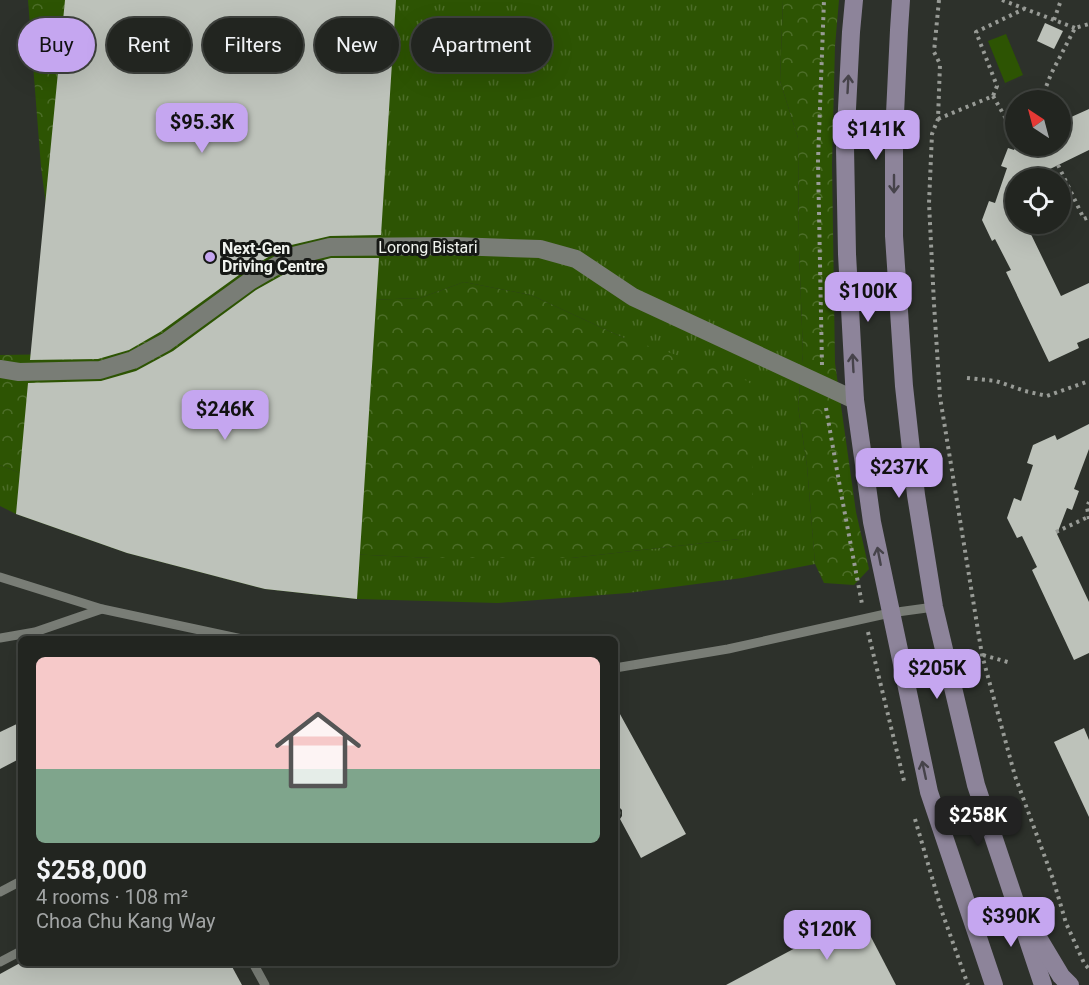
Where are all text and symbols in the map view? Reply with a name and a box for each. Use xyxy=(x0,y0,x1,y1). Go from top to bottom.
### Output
chip: Buy xyxy=(18,18,95,72)
chip: Rent xyxy=(107,18,191,72)
chip: Filters xyxy=(203,18,303,72)
chip: New xyxy=(315,18,399,72)
chip: Apartment xyxy=(411,18,552,72)
one-way arrow xyxy=(843,75,854,94)
north arrow xyxy=(1005,90,1071,156)
map controls xyxy=(1005,90,1071,234)
pin: $95.3K xyxy=(153,103,251,154)
text: $95.3K xyxy=(170,110,234,134)
pin: $141K xyxy=(834,110,918,161)
text: $141K xyxy=(847,117,905,141)
button: locate xyxy=(1005,168,1071,234)
one-way arrow xyxy=(888,174,900,194)
street label: Lorong Bistari xyxy=(378,238,478,257)
place label: Next-Gen Driving Centre xyxy=(222,239,325,276)
marker: Next-Gen Driving Centre xyxy=(203,250,217,264)
pin: $100K xyxy=(826,272,910,323)
text: $100K xyxy=(839,279,897,303)
one-way arrow xyxy=(847,353,858,373)
pin: $246K xyxy=(183,390,267,441)
text: $246K xyxy=(196,397,254,421)
pin: $237K xyxy=(857,448,941,499)
text: $237K xyxy=(870,455,928,479)
one-way arrow xyxy=(873,546,884,566)
pin: $205K xyxy=(895,649,979,700)
text: $205K xyxy=(908,656,966,680)
icon: home xyxy=(264,696,372,804)
one-way arrow xyxy=(918,760,929,780)
pin: $258K xyxy=(936,796,1020,847)
text: $258K xyxy=(949,803,1007,827)
text: $258,000 xyxy=(36,855,147,885)
text: 4 rooms · 108 m² xyxy=(36,885,188,909)
pin: $390K xyxy=(969,897,1053,948)
text: $390K xyxy=(982,904,1040,928)
text: Choa Chu Kang Way xyxy=(36,909,216,933)
pin: $120K xyxy=(785,910,869,961)
text: $120K xyxy=(798,917,856,941)

